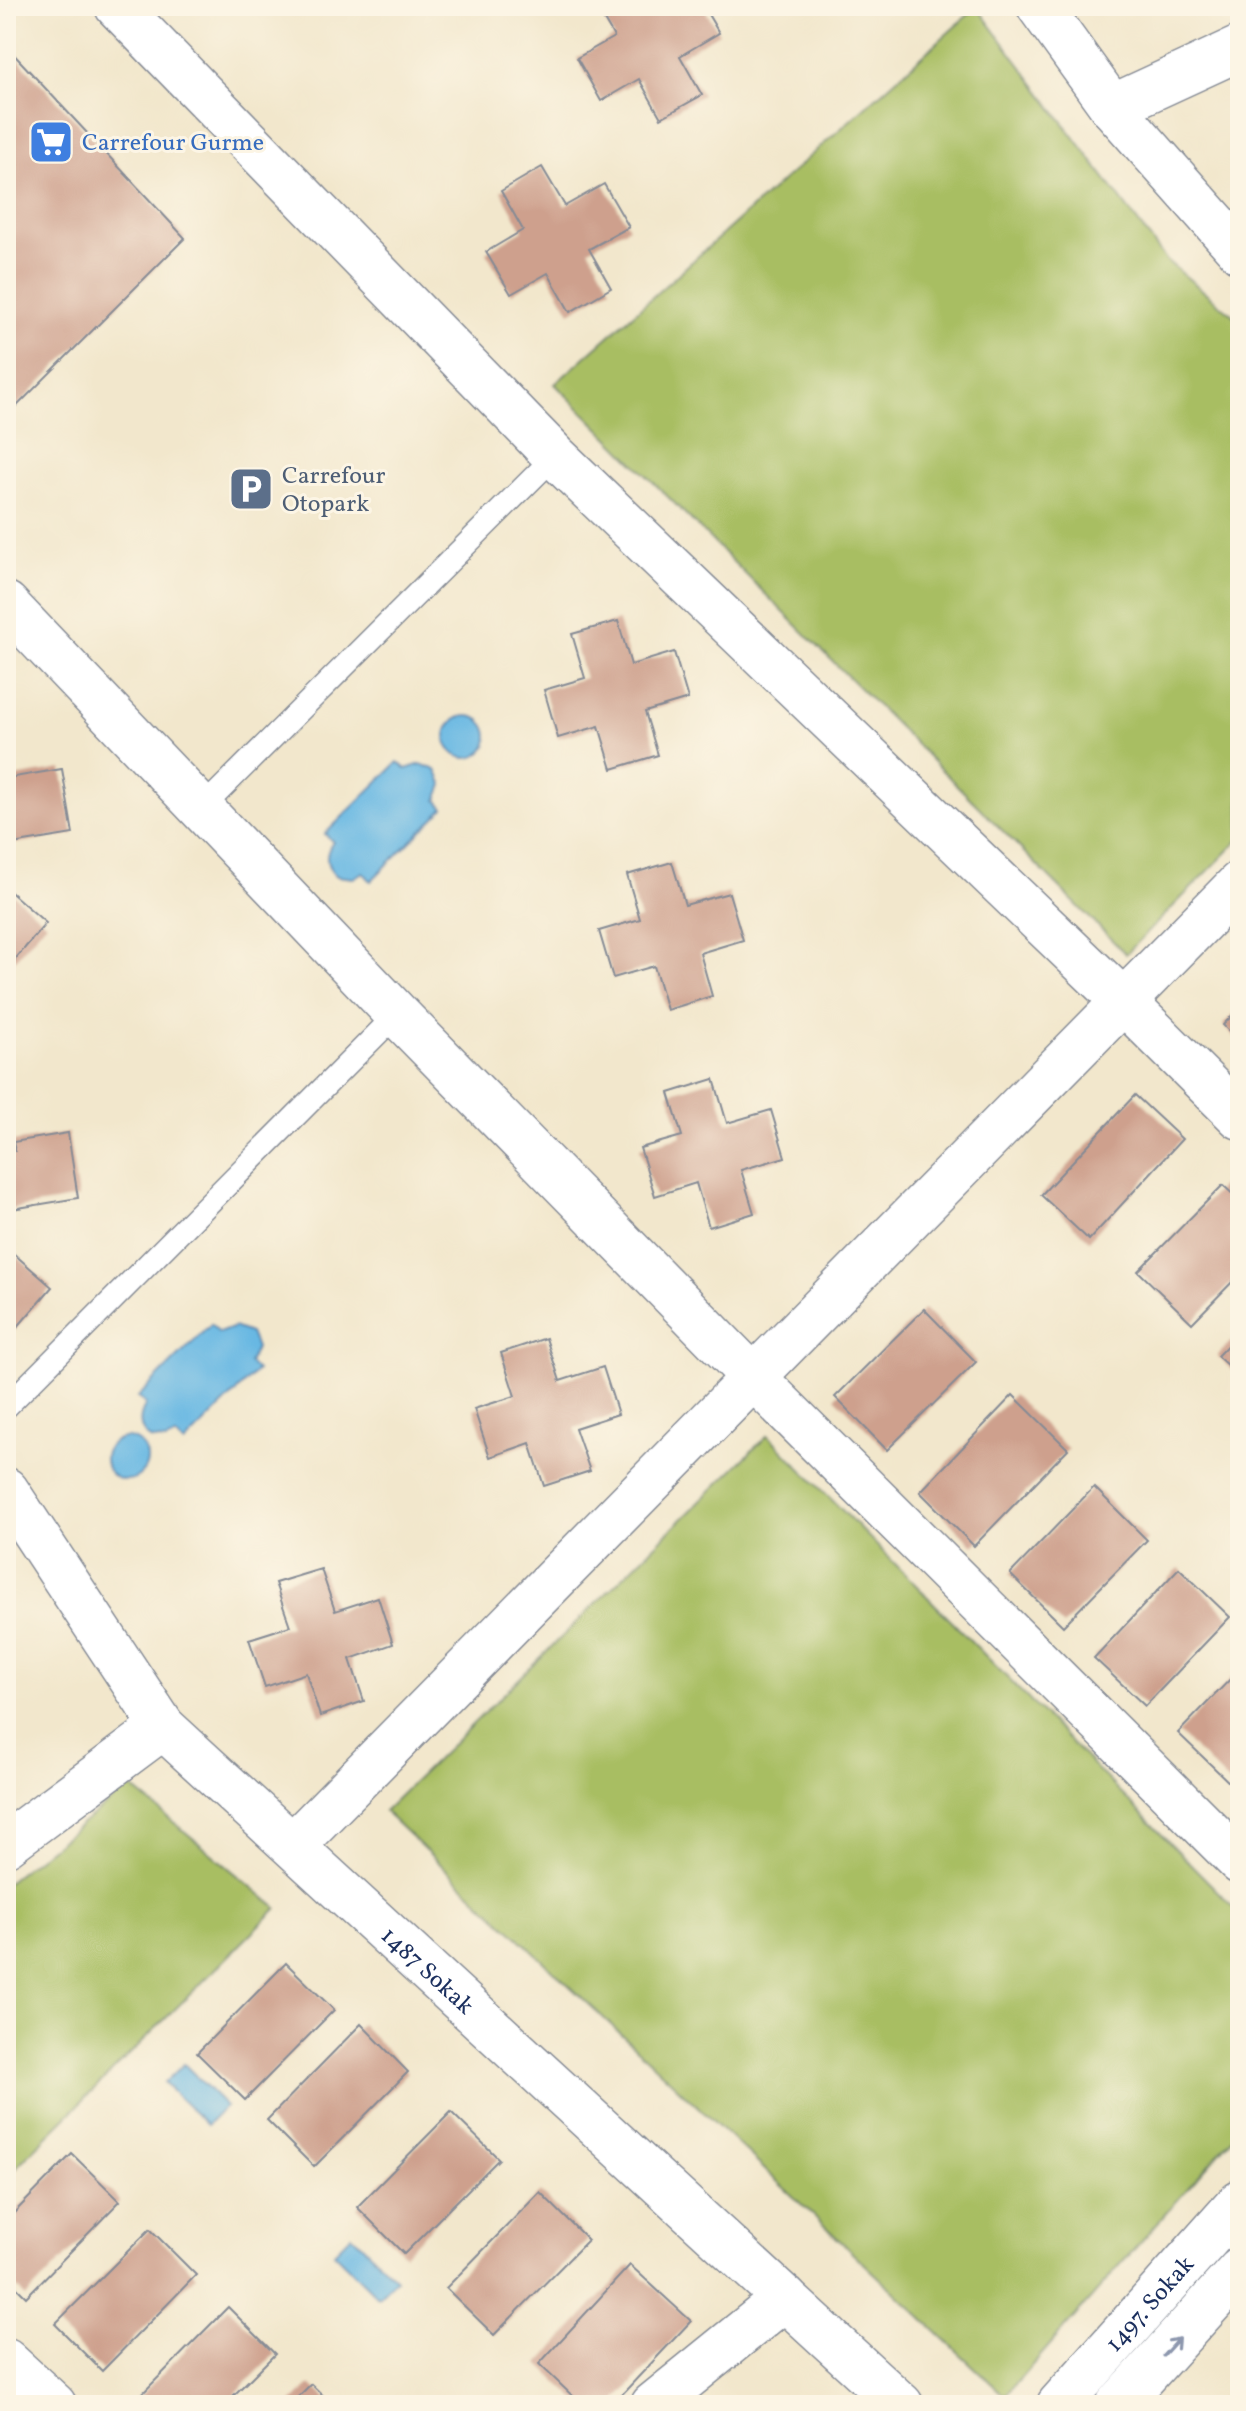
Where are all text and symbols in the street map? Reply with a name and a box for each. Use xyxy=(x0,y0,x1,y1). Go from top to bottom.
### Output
supermarket icon: Carrefour Gurme xyxy=(27,118,75,166)
place label: Carrefour Gurme xyxy=(82,127,264,161)
place label: Carrefour Otopark xyxy=(282,460,386,522)
parking icon: Carrefour Otopark xyxy=(227,465,275,513)
street label: 1487 Sokak xyxy=(372,1920,481,2024)
street label: 1497. Sokak xyxy=(1099,2249,1203,2361)
one-way arrow xyxy=(1161,2337,1180,2357)

